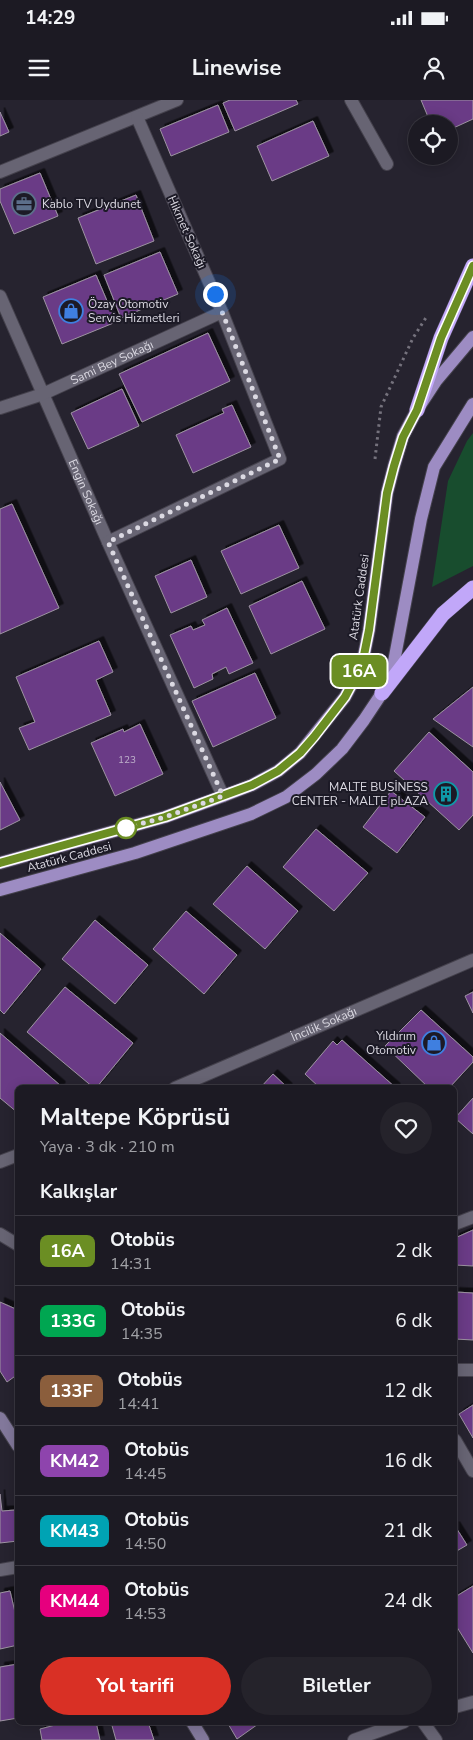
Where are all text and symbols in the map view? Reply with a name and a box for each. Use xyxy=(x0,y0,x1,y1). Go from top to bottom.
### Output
text: 14:29 xyxy=(25,5,75,31)
text: Linewise xyxy=(192,53,281,83)
icon: menu xyxy=(25,54,53,82)
icon: person xyxy=(420,54,448,82)
map controls xyxy=(408,115,458,165)
button: locate xyxy=(408,115,458,165)
office icon: Kablo TV Uydunet xyxy=(11,191,37,217)
street label: Hikmet Sokağı xyxy=(164,193,210,271)
place label: Kablo TV Uydunet xyxy=(42,196,142,212)
your location xyxy=(203,282,228,307)
place label: Özay Otomotiv Servis Hizmetleri xyxy=(88,296,180,326)
shop icon: Özay Otomotiv Servis Hizmetleri xyxy=(58,298,84,324)
street label: Sami Bey Sokağı xyxy=(68,336,156,388)
street label: Engin Sokağı xyxy=(65,457,107,527)
street label: Atatürk Caddesi xyxy=(345,553,373,641)
line badge: 16A xyxy=(330,655,388,687)
text: 16A xyxy=(342,659,377,683)
house number: 123 xyxy=(118,753,136,767)
place label: MALTE BUSİNESS CENTER - MALTE pLAZA xyxy=(292,779,428,809)
building icon: MALTE BUSİNESS CENTER - MALTE pLAZA xyxy=(433,781,459,807)
unlabelled marker xyxy=(115,817,137,839)
street label: Atatürk Caddesi xyxy=(25,838,113,876)
street label: İncilik Sokağı xyxy=(289,1003,359,1045)
place label: Yıldırım Otomotiv xyxy=(366,1028,417,1058)
shop icon: Yıldırım Otomotiv xyxy=(421,1030,447,1056)
text: Maltepe Köprüsü xyxy=(40,1101,230,1133)
button: heart xyxy=(380,1102,432,1154)
text: Yaya · 3 dk · 210 m xyxy=(40,1136,175,1158)
text: Kalkışlar xyxy=(40,1179,117,1205)
text: Otobüs xyxy=(110,1227,175,1253)
text: 2 dk xyxy=(395,1238,432,1264)
text: 16A xyxy=(50,1239,85,1263)
text: 14:31 xyxy=(110,1253,152,1275)
text: Otobüs xyxy=(121,1297,185,1323)
text: 6 dk xyxy=(395,1308,432,1334)
text: 133G xyxy=(50,1309,96,1333)
text: 14:35 xyxy=(121,1323,163,1345)
text: Otobüs xyxy=(118,1367,182,1393)
text: 12 dk xyxy=(384,1378,432,1404)
text: 133F xyxy=(50,1379,93,1403)
text: 14:41 xyxy=(118,1393,160,1415)
text: Otobüs xyxy=(124,1437,189,1463)
text: 16 dk xyxy=(384,1448,432,1474)
text: KM42 xyxy=(50,1449,99,1473)
text: 14:45 xyxy=(124,1463,166,1485)
text: Otobüs xyxy=(124,1507,189,1533)
text: 21 dk xyxy=(384,1518,432,1544)
text: KM43 xyxy=(50,1519,99,1543)
text: 14:50 xyxy=(124,1533,166,1555)
text: Otobüs xyxy=(124,1577,189,1603)
text: 24 dk xyxy=(384,1588,432,1614)
text: KM44 xyxy=(50,1589,99,1613)
text: 14:53 xyxy=(124,1603,166,1625)
button: Yol tarifi xyxy=(40,1657,231,1715)
button: Biletler xyxy=(241,1657,432,1715)

